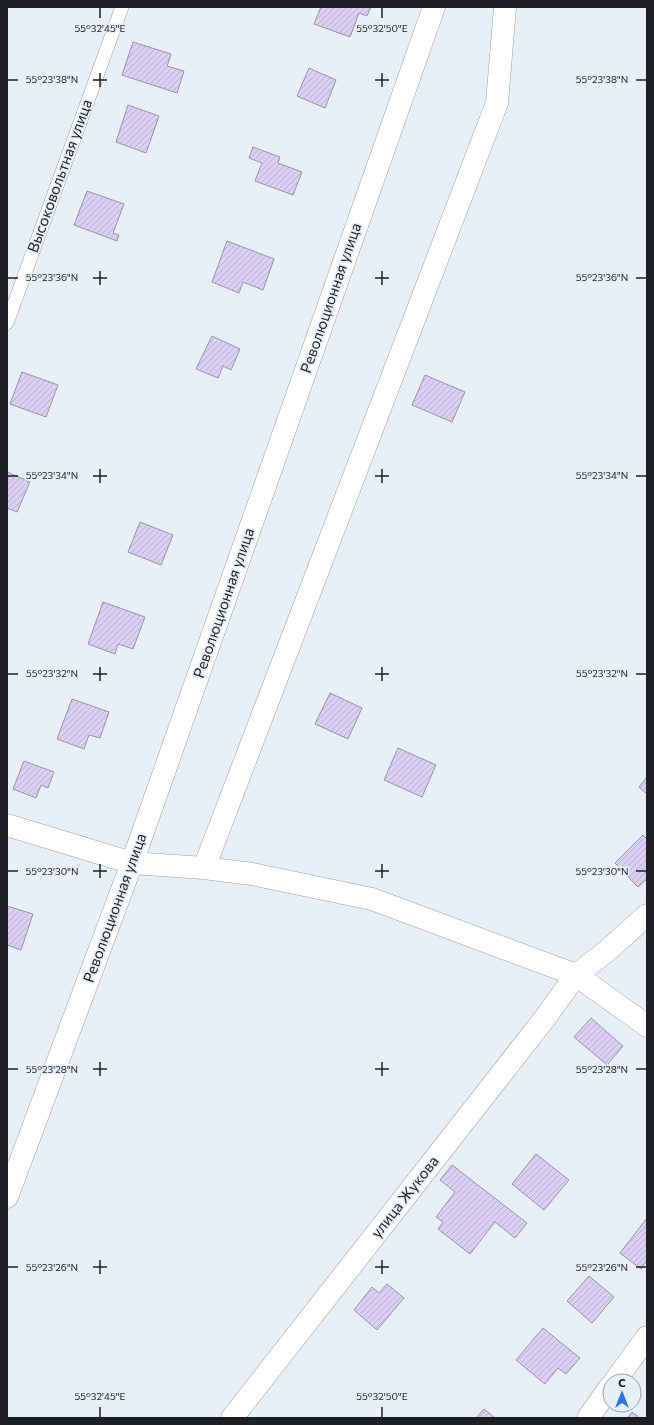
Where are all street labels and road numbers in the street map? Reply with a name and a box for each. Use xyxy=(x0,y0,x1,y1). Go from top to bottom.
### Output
street label: Высоковольтная улица xyxy=(23,97,95,255)
street label: Революционная улица xyxy=(296,220,364,375)
street label: Революционная улица xyxy=(189,525,257,680)
street label: Революционная улица xyxy=(79,830,149,985)
street label: улица Жукова xyxy=(367,1152,442,1241)

